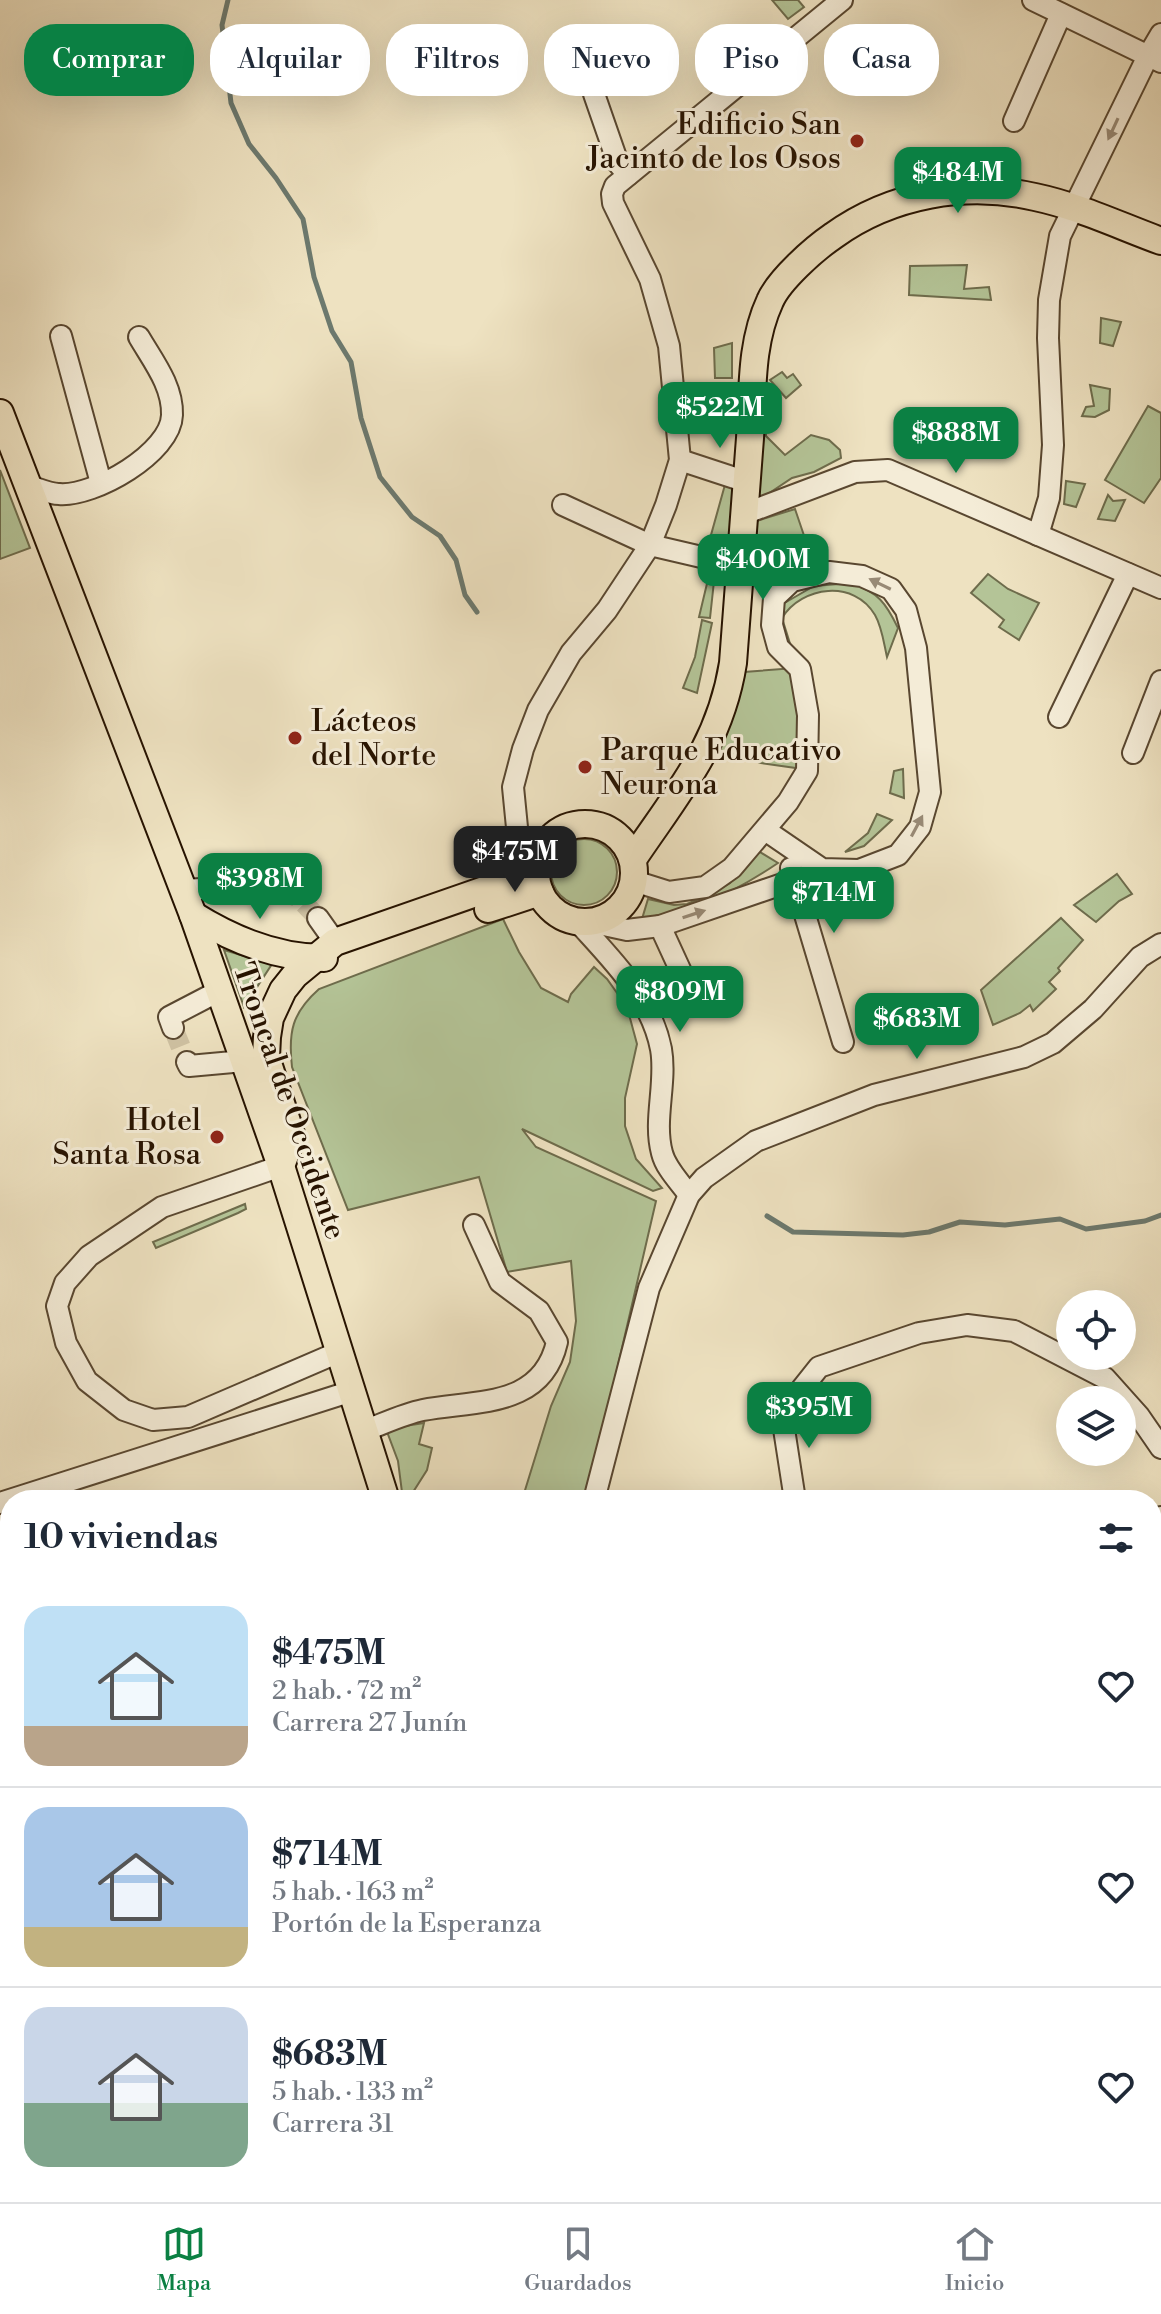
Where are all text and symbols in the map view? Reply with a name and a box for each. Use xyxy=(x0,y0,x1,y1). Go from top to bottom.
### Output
chip: Comprar xyxy=(24,24,194,96)
chip: Alquilar xyxy=(210,24,370,96)
chip: Filtros xyxy=(386,24,528,96)
chip: Nuevo xyxy=(544,24,679,96)
chip: Piso xyxy=(695,24,808,96)
chip: Casa xyxy=(824,24,939,96)
place label: Edificio San Jacinto de los Osos xyxy=(586,106,841,178)
one-way arrow xyxy=(1106,117,1120,140)
marker: Edificio San Jacinto de los Osos xyxy=(848,132,866,150)
pin: $484M xyxy=(902,147,1014,215)
text: $484M xyxy=(912,157,1004,189)
pin: $522M xyxy=(664,382,776,450)
text: $522M xyxy=(676,392,764,424)
pin: $888M xyxy=(900,407,1012,475)
text: $888M xyxy=(911,417,1001,449)
pin: $400M xyxy=(707,534,819,602)
text: $400M xyxy=(716,544,810,576)
one-way arrow xyxy=(868,577,891,591)
place label: Lácteos del Norte xyxy=(311,703,436,775)
marker: Lácteos del Norte xyxy=(286,729,304,747)
place label: Parque Educativo Neurona xyxy=(601,732,842,804)
marker: Parque Educativo Neurona xyxy=(576,758,594,776)
one-way arrow xyxy=(910,815,924,837)
pin: $475M xyxy=(459,826,571,894)
text: $475M xyxy=(472,836,558,868)
pin: $398M xyxy=(204,853,316,921)
text: $398M xyxy=(216,863,304,895)
pin: $714M xyxy=(778,867,890,935)
text: $714M xyxy=(792,877,876,909)
one-way arrow xyxy=(682,908,706,920)
street label: Troncal de Occidente xyxy=(224,958,354,1245)
pin: $809M xyxy=(624,966,736,1034)
text: $809M xyxy=(634,976,726,1008)
pin: $683M xyxy=(861,993,973,1061)
text: $683M xyxy=(873,1003,961,1035)
place label: Hotel Santa Rosa xyxy=(53,1102,202,1174)
marker: Hotel Santa Rosa xyxy=(208,1128,226,1146)
map controls xyxy=(1056,1290,1136,1466)
button: locate xyxy=(1056,1290,1136,1370)
pin: $395M xyxy=(753,1382,865,1450)
button: layers xyxy=(1056,1386,1136,1466)
text: $395M xyxy=(765,1392,853,1424)
icon: filters xyxy=(1094,1516,1138,1560)
text: 10 viviendas xyxy=(24,1517,218,1559)
text: $475M xyxy=(272,1633,385,1675)
icon: home xyxy=(88,1638,184,1734)
icon: heart xyxy=(1094,1664,1138,1708)
text: 2 hab. · 72 m² xyxy=(272,1675,421,1707)
text: Carrera 27 Junín xyxy=(272,1707,467,1739)
text: $714M xyxy=(272,1834,382,1876)
icon: home xyxy=(88,1839,184,1935)
icon: heart xyxy=(1094,1865,1138,1909)
text: 5 hab. · 163 m² xyxy=(272,1876,434,1908)
text: Portón de la Esperanza xyxy=(272,1908,541,1940)
text: $683M xyxy=(272,2034,387,2076)
icon: home xyxy=(88,2039,184,2135)
icon: heart xyxy=(1094,2065,1138,2109)
text: 5 hab. · 133 m² xyxy=(272,2076,433,2108)
text: Carrera 31 xyxy=(272,2108,394,2140)
tab: Mapa xyxy=(157,2222,211,2297)
tab: Guardados xyxy=(524,2222,632,2297)
tab: Inicio xyxy=(945,2222,1004,2297)

